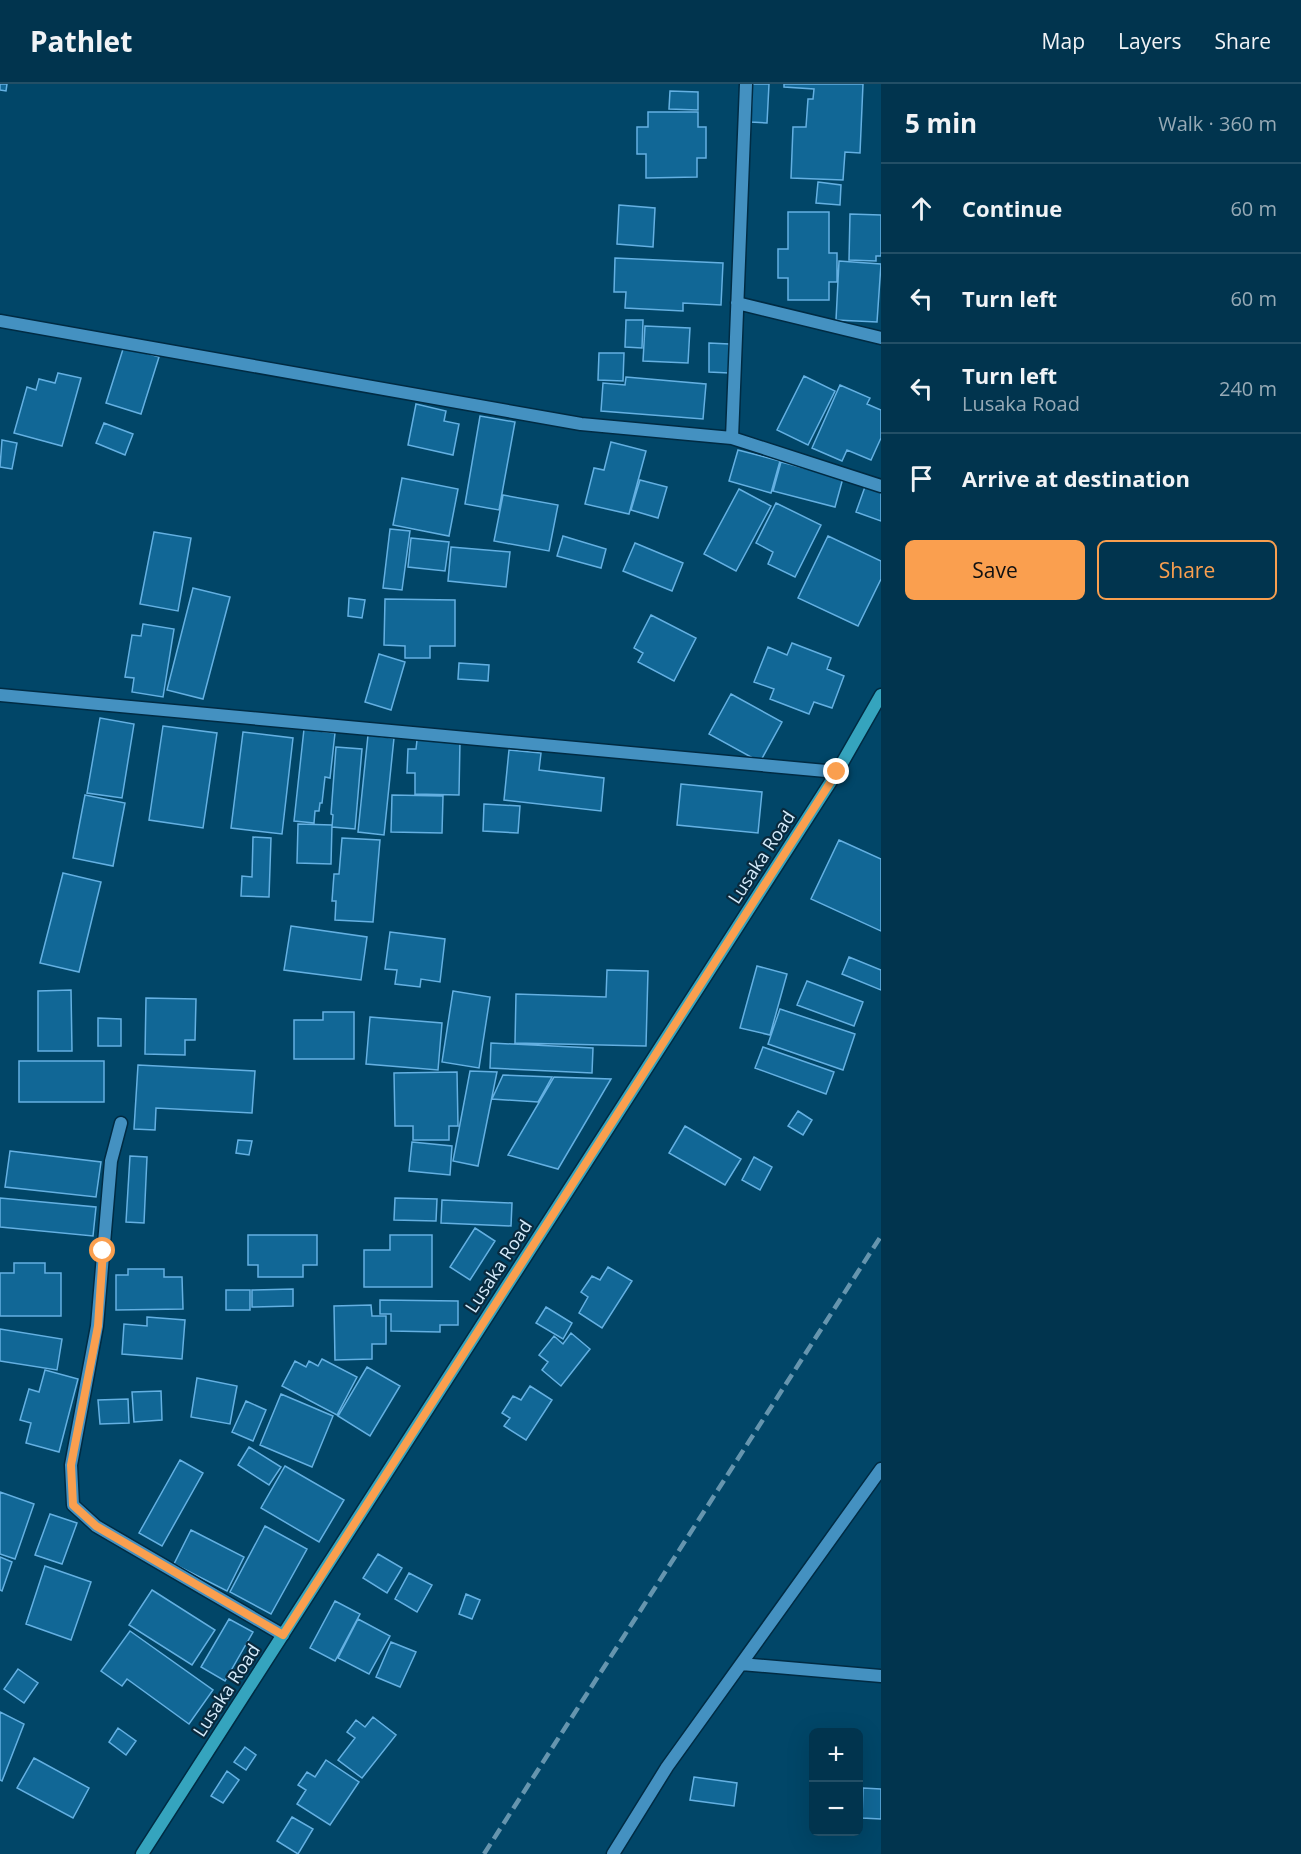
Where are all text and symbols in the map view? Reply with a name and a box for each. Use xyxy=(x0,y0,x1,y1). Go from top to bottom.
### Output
text: Pathlet xyxy=(30,22,132,60)
text: Map xyxy=(1042,27,1085,55)
text: Layers xyxy=(1118,27,1182,55)
text: Share xyxy=(1215,27,1271,55)
text: 5 min xyxy=(905,105,977,141)
text: Walk · 360 m xyxy=(1158,110,1277,137)
icon: ahead xyxy=(905,192,938,225)
text: Continue xyxy=(962,193,1062,223)
text: 60 m xyxy=(1230,195,1277,222)
icon: left xyxy=(905,282,938,315)
text: Turn left xyxy=(962,283,1057,313)
text: 60 m xyxy=(1230,285,1277,312)
text: Turn left xyxy=(962,360,1057,390)
icon: left xyxy=(905,372,938,405)
text: 240 m xyxy=(1219,375,1277,402)
text: Lusaka Road xyxy=(962,390,1080,417)
icon: arrive xyxy=(905,462,938,495)
text: Arrive at destination xyxy=(962,463,1190,493)
button: Save xyxy=(905,540,1085,600)
button: Share xyxy=(1097,540,1277,600)
route end xyxy=(823,758,849,784)
street label: Lusaka Road xyxy=(722,806,800,908)
street label: Lusaka Road xyxy=(459,1215,537,1317)
route start xyxy=(89,1237,115,1263)
street label: Lusaka Road xyxy=(187,1639,265,1741)
map controls xyxy=(809,1728,863,1836)
button: + xyxy=(809,1728,863,1782)
button: − xyxy=(809,1782,863,1836)

